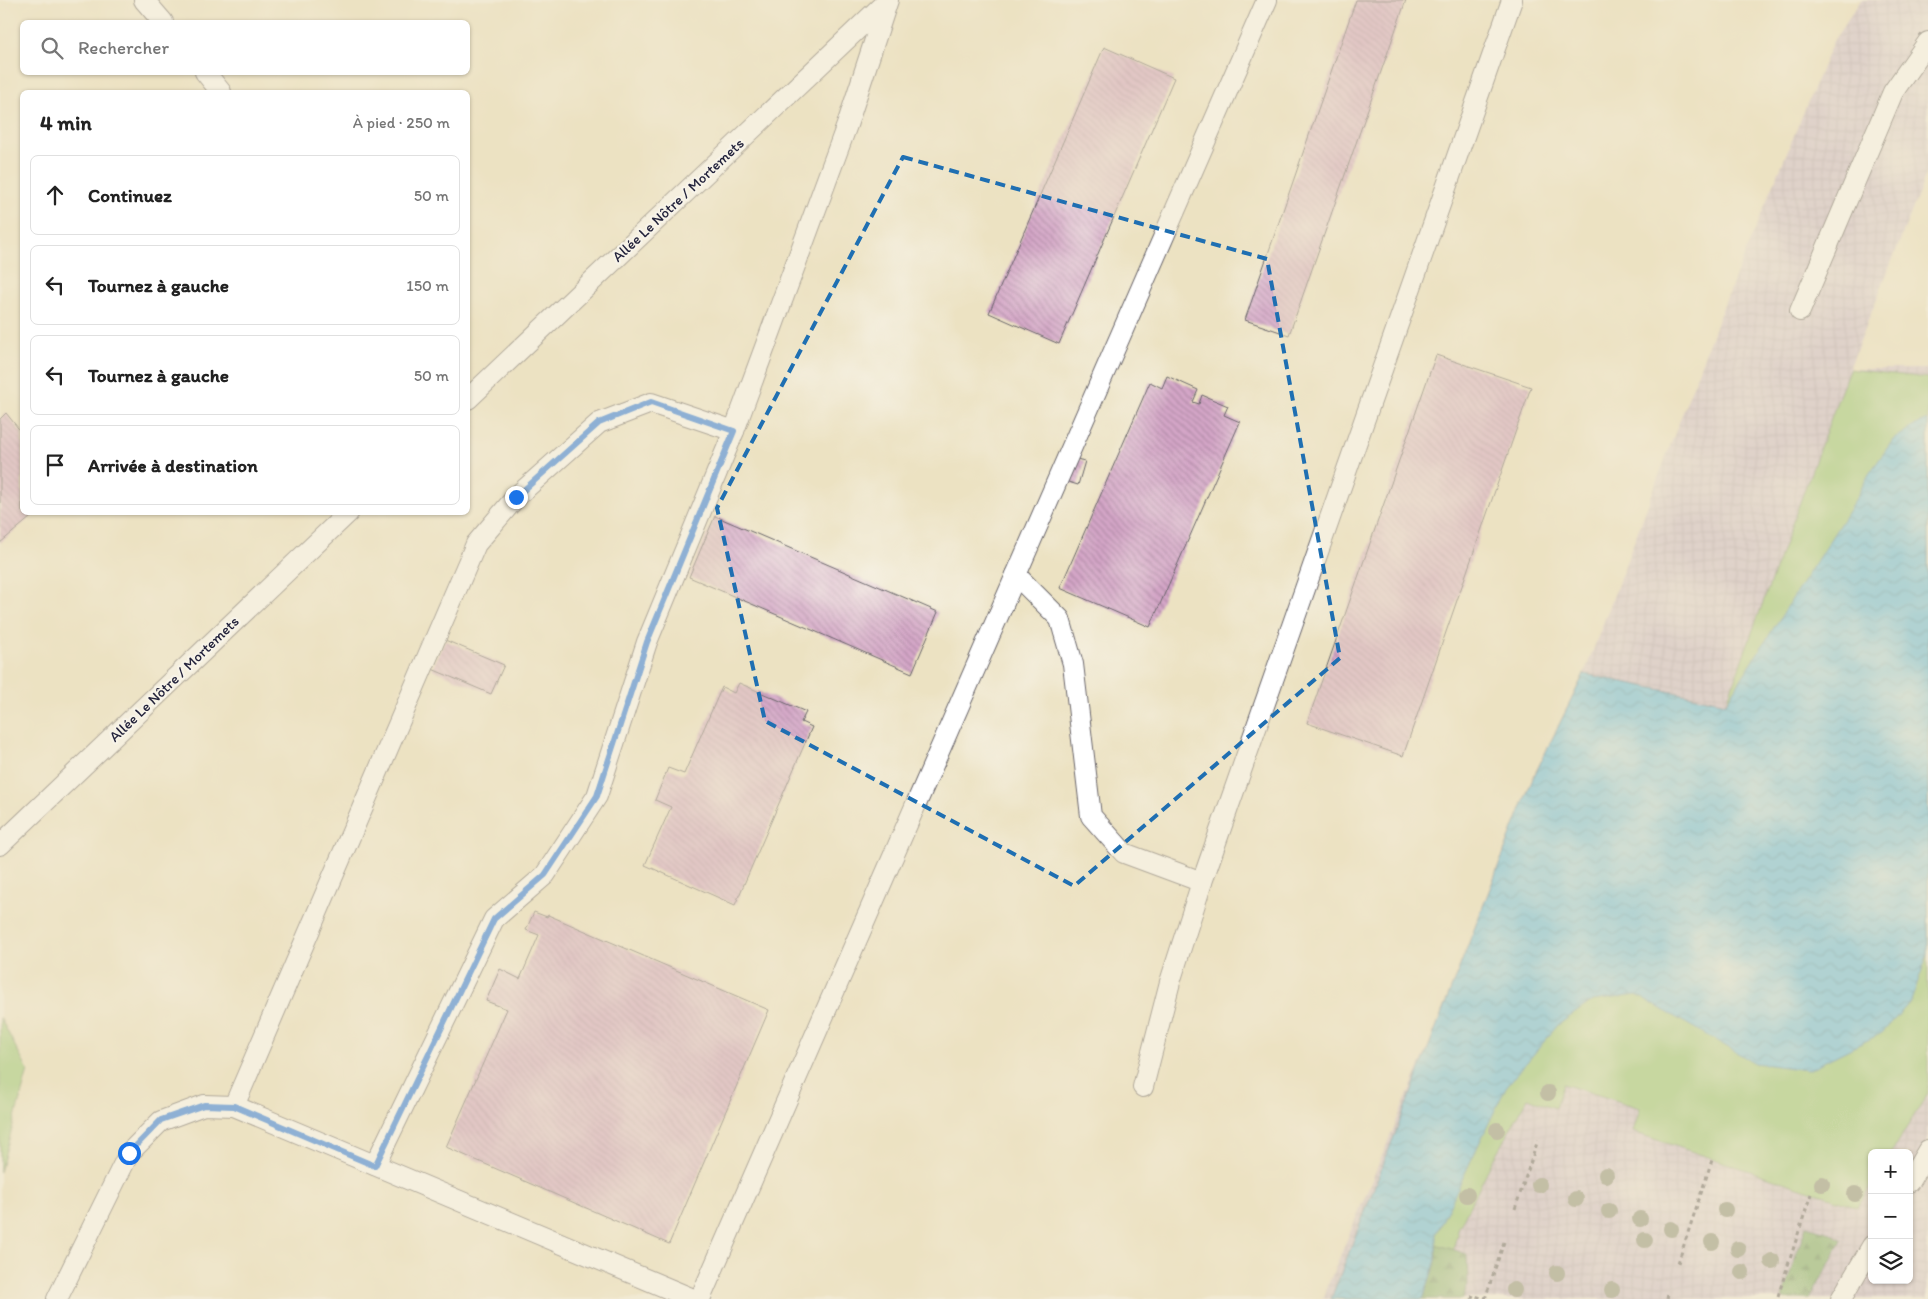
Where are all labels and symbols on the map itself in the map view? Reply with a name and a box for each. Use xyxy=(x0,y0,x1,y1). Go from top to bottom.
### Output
street label: Allée Le Nôtre / Mortemets xyxy=(608,134,748,266)
route end xyxy=(505,486,528,509)
street label: Allée Le Nôtre / Mortemets xyxy=(105,612,243,746)
route start xyxy=(118,1142,141,1165)

